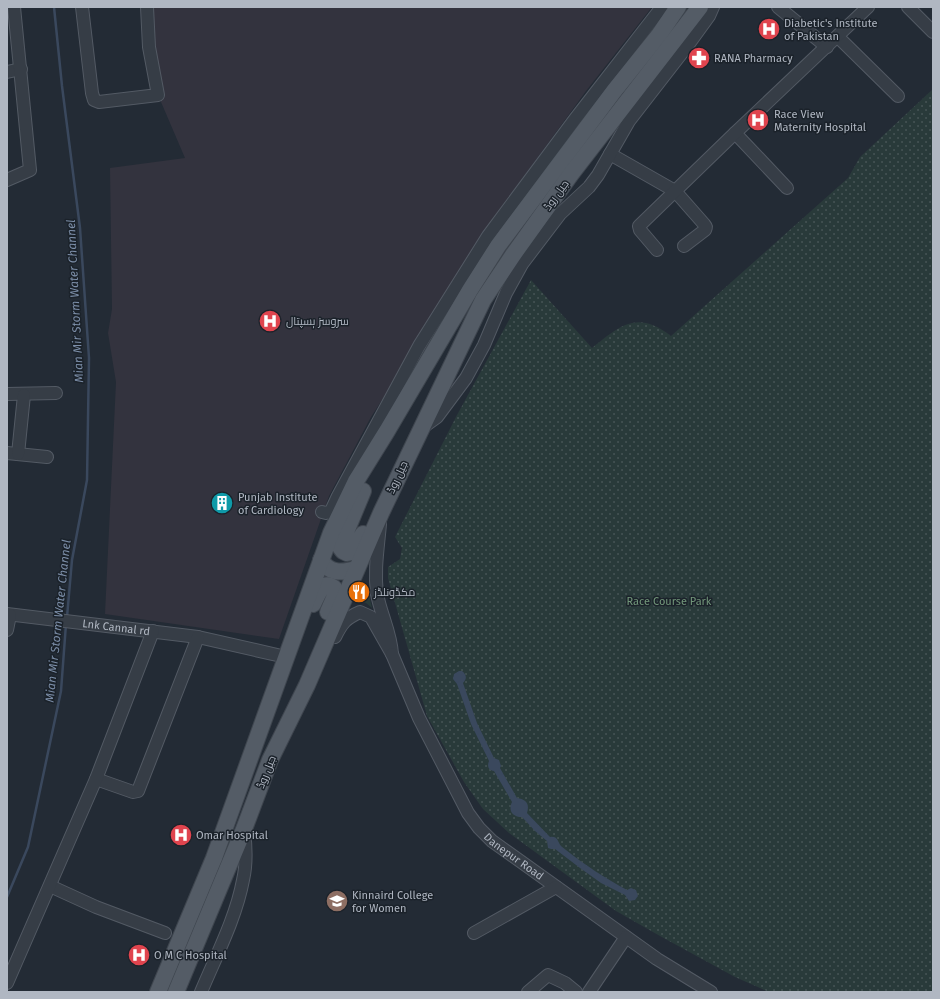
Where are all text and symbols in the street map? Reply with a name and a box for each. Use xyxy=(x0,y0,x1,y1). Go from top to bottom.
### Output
hospital icon: Diabetic's Institute of Pakistan xyxy=(756,16,782,42)
place label: Diabetic's Institute of Pakistan xyxy=(784,17,877,43)
pharmacy icon: RANA Pharmacy xyxy=(686,45,712,71)
place label: RANA Pharmacy xyxy=(714,52,793,65)
hospital icon: Race View Maternity Hospital xyxy=(745,107,771,133)
place label: Race View Maternity Hospital xyxy=(774,108,866,134)
street label: جیل روڈ xyxy=(541,178,572,213)
water label: Mian Mir Storm Water Channel xyxy=(64,219,86,383)
hospital icon: سروسز ہسپتال xyxy=(257,308,283,334)
place label: سروسز ہسپتال xyxy=(286,315,349,329)
street label: جیل روڈ xyxy=(384,459,411,495)
building icon: Punjab Institute of Cardiology xyxy=(209,490,235,516)
place label: Punjab Institute of Cardiology xyxy=(238,491,318,517)
water label: Mian Mir Storm Water Channel xyxy=(42,539,74,703)
restaurant icon: مکڈونلڈز xyxy=(346,579,372,605)
place label: مکڈونلڈز xyxy=(373,586,415,599)
park label: Race Course Park xyxy=(626,595,712,608)
street label: Lnk Cannal rd xyxy=(82,617,151,638)
street label: جیل روڈ xyxy=(254,754,279,790)
hospital icon: Omar Hospital xyxy=(168,822,194,848)
place label: Omar Hospital xyxy=(196,829,268,842)
street label: Danepur Road xyxy=(481,831,546,883)
school or university icon: Kinnaird College for Women xyxy=(324,888,350,914)
place label: Kinnaird College for Women xyxy=(352,889,433,915)
hospital icon: O M C Hospital xyxy=(126,942,152,968)
place label: O M C Hospital xyxy=(154,949,227,962)

